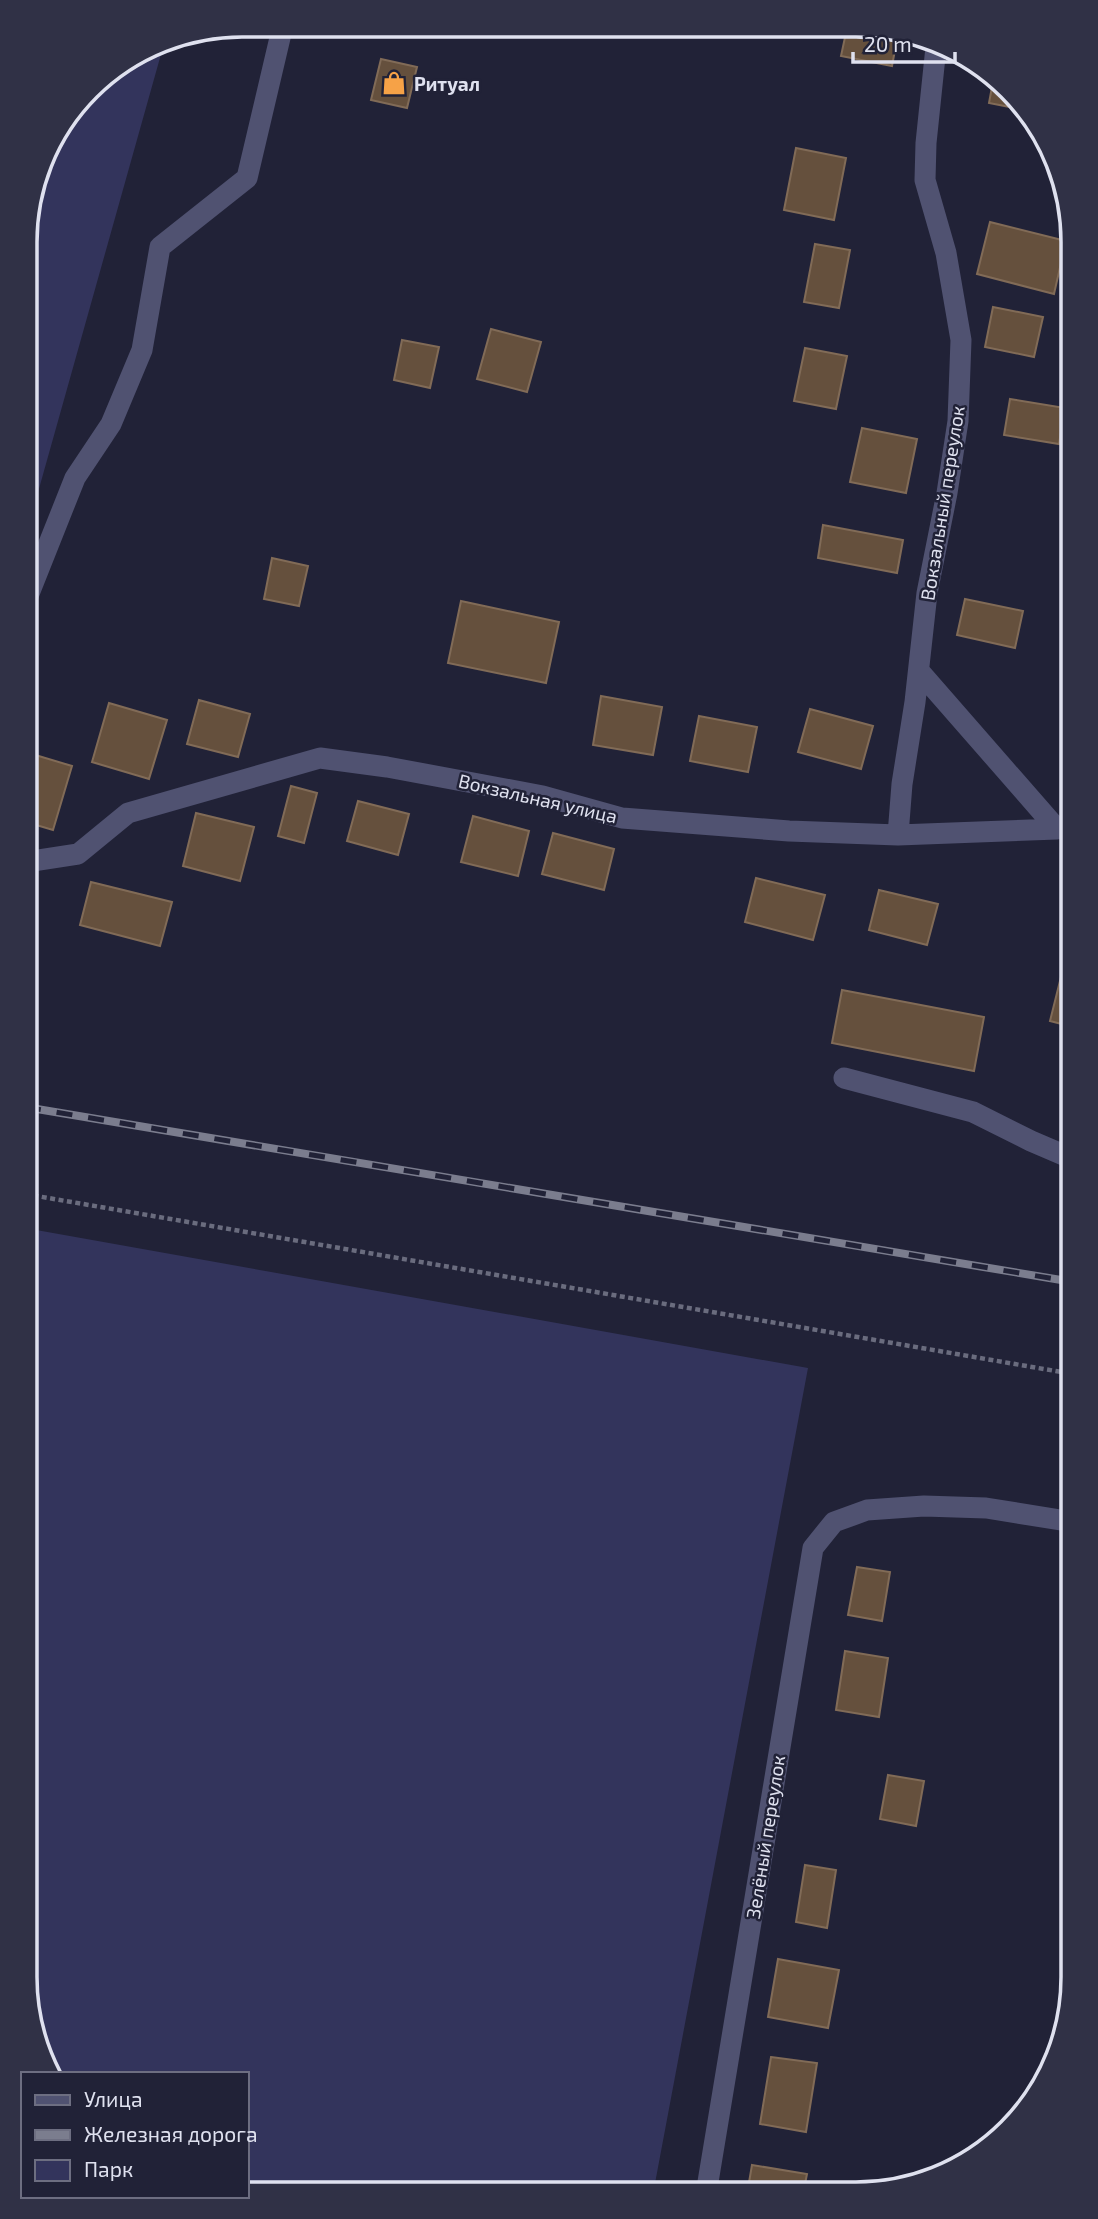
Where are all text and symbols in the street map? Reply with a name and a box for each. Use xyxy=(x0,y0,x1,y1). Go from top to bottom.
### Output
scale bar xyxy=(853,21,954,65)
text: 20 m xyxy=(864,31,912,56)
shop icon: Ритуал xyxy=(380,69,408,97)
place label: Ритуал xyxy=(414,72,480,95)
street label: Вокзальный переулок xyxy=(915,404,970,602)
street label: Вокзальная улица xyxy=(456,769,620,828)
street label: Зелёный переулок xyxy=(741,1754,790,1921)
legend xyxy=(21,2072,248,2198)
text: Улица xyxy=(84,2086,143,2111)
text: Железная дорога xyxy=(84,2121,257,2146)
text: Парк xyxy=(84,2156,133,2181)

